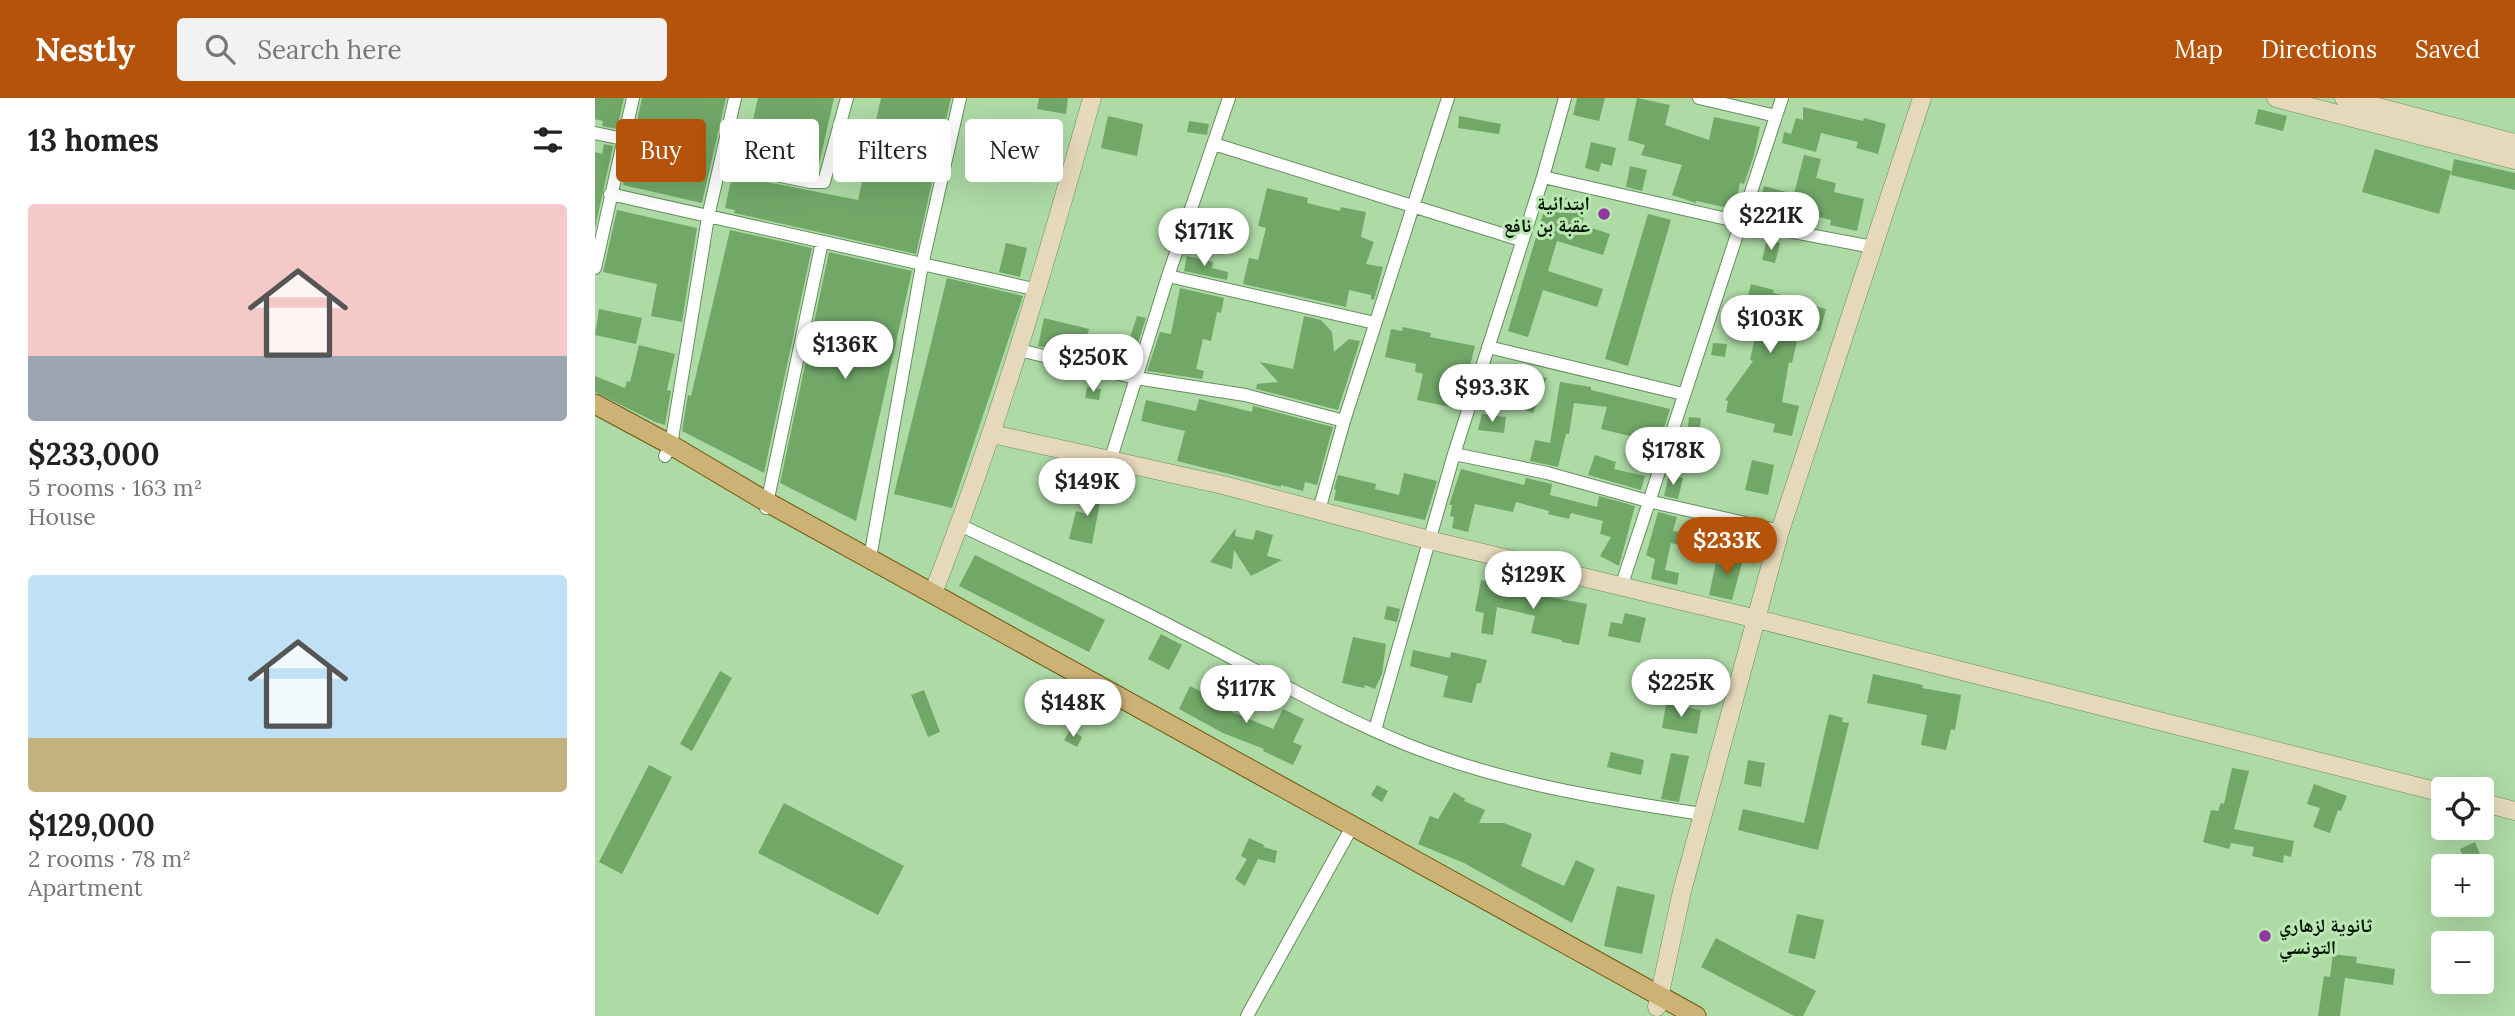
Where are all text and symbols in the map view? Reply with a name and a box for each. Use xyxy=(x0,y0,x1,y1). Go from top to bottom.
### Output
search box xyxy=(177,18,667,81)
text: Nestly xyxy=(35,28,135,70)
icon: search xyxy=(201,30,239,68)
text: Search here xyxy=(257,33,402,66)
text: Map xyxy=(2174,34,2223,65)
text: Directions xyxy=(2261,34,2377,65)
text: Saved xyxy=(2415,34,2480,65)
chip: Buy xyxy=(616,119,706,182)
chip: Rent xyxy=(720,119,819,182)
chip: Filters xyxy=(833,119,951,182)
chip: New xyxy=(965,119,1063,182)
text: 13 homes xyxy=(28,121,159,159)
icon: filters xyxy=(529,121,567,159)
place label: ابتدائية عقبة بن نافع xyxy=(1503,191,1590,238)
pin: $221K xyxy=(1722,192,1820,252)
text: $221K xyxy=(1739,200,1803,229)
marker: ابتدائية عقبة بن نافع xyxy=(1596,206,1612,222)
pin: $171K xyxy=(1155,208,1253,268)
text: $171K xyxy=(1174,216,1234,245)
icon: home xyxy=(235,250,361,376)
pin: $103K xyxy=(1721,296,1819,355)
text: $103K xyxy=(1737,303,1803,332)
pin: $136K xyxy=(796,322,894,381)
text: $136K xyxy=(812,329,878,358)
pin: $250K xyxy=(1044,334,1142,394)
text: $250K xyxy=(1058,342,1128,371)
pin: $93.3K xyxy=(1435,364,1549,424)
text: $93.3K xyxy=(1455,372,1529,401)
pin: $178K xyxy=(1624,428,1722,487)
text: $233,000 xyxy=(28,435,160,473)
text: $178K xyxy=(1641,435,1705,464)
pin: $149K xyxy=(1038,458,1136,518)
text: $149K xyxy=(1054,466,1120,495)
text: 5 rooms · 163 m² xyxy=(28,473,202,502)
text: House xyxy=(28,502,96,531)
pin: $233K xyxy=(1678,518,1776,577)
text: $233K xyxy=(1693,525,1761,554)
pin: $129K xyxy=(1484,552,1582,611)
text: $129K xyxy=(1501,559,1565,588)
icon: home xyxy=(235,621,361,747)
pin: $225K xyxy=(1632,660,1730,719)
pin: $117K xyxy=(1197,666,1295,725)
text: $225K xyxy=(1648,667,1714,696)
text: $117K xyxy=(1216,673,1276,702)
pin: $148K xyxy=(1024,680,1122,739)
text: $148K xyxy=(1041,687,1105,716)
map controls xyxy=(2431,777,2494,994)
button: locate xyxy=(2431,777,2494,840)
text: $129,000 xyxy=(28,806,155,844)
text: 2 rooms · 78 m² xyxy=(28,844,191,873)
button: + xyxy=(2431,854,2494,917)
text: Apartment xyxy=(28,873,143,902)
place label: ثانوية لزهاري التونسي xyxy=(2279,913,2373,963)
marker: ثانوية لزهاري التونسي xyxy=(2257,928,2273,944)
button: − xyxy=(2431,931,2494,994)

